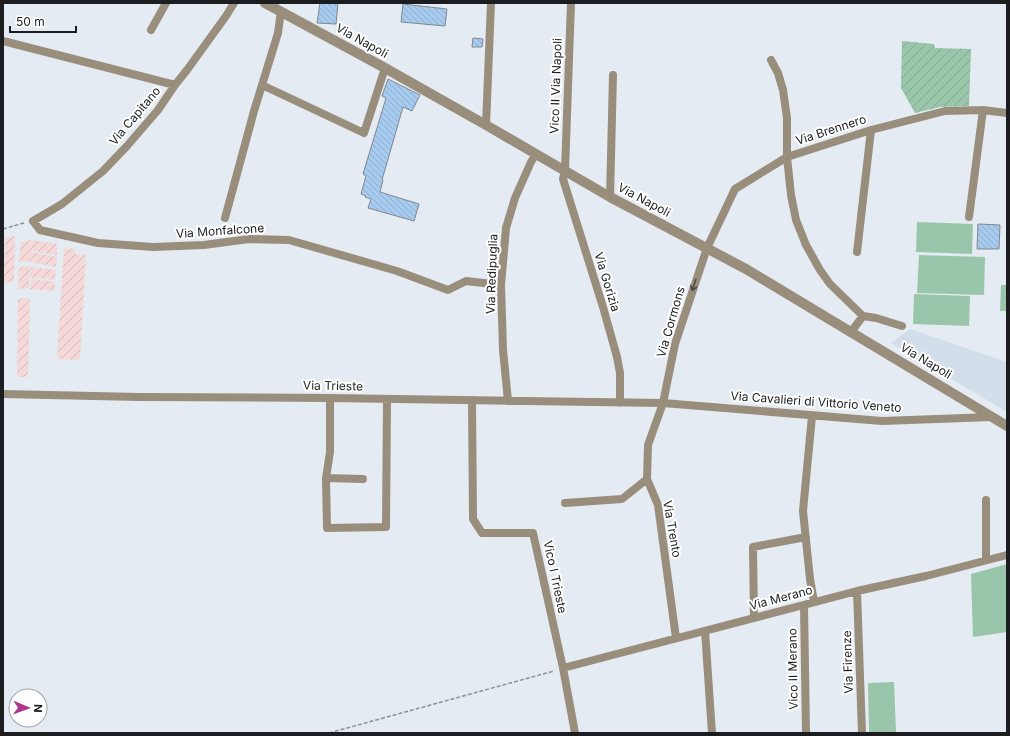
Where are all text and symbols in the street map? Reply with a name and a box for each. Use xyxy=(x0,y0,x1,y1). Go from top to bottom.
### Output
scale bar xyxy=(10,8,76,34)
text: 50 m xyxy=(16,14,45,29)
street label: Via Napoli xyxy=(333,20,391,61)
street label: Vico II Via Napoli xyxy=(546,38,565,134)
street label: Via Capitano xyxy=(106,83,164,148)
street label: Via Brennero xyxy=(794,111,868,148)
street label: Via Napoli xyxy=(615,179,673,220)
street label: Via Monfalcone xyxy=(175,220,265,241)
street label: Via Redipuglia xyxy=(483,234,500,314)
street label: Via Gorizia xyxy=(591,250,624,313)
one-way arrow xyxy=(690,278,698,290)
street label: Via Cormons xyxy=(653,285,688,359)
street label: Via Napoli xyxy=(898,339,955,382)
street label: Via Trieste xyxy=(303,377,363,394)
street label: Via Cavalieri di Vittorio Veneto xyxy=(730,388,902,415)
street label: Via Trento xyxy=(660,499,685,559)
street label: Vico I Trieste xyxy=(540,539,571,615)
street label: Via Merano xyxy=(748,582,814,613)
street label: Vico II Merano xyxy=(784,628,801,710)
street label: Via Firenze xyxy=(839,630,856,694)
north arrow xyxy=(8,688,48,728)
text: N xyxy=(31,704,45,713)

